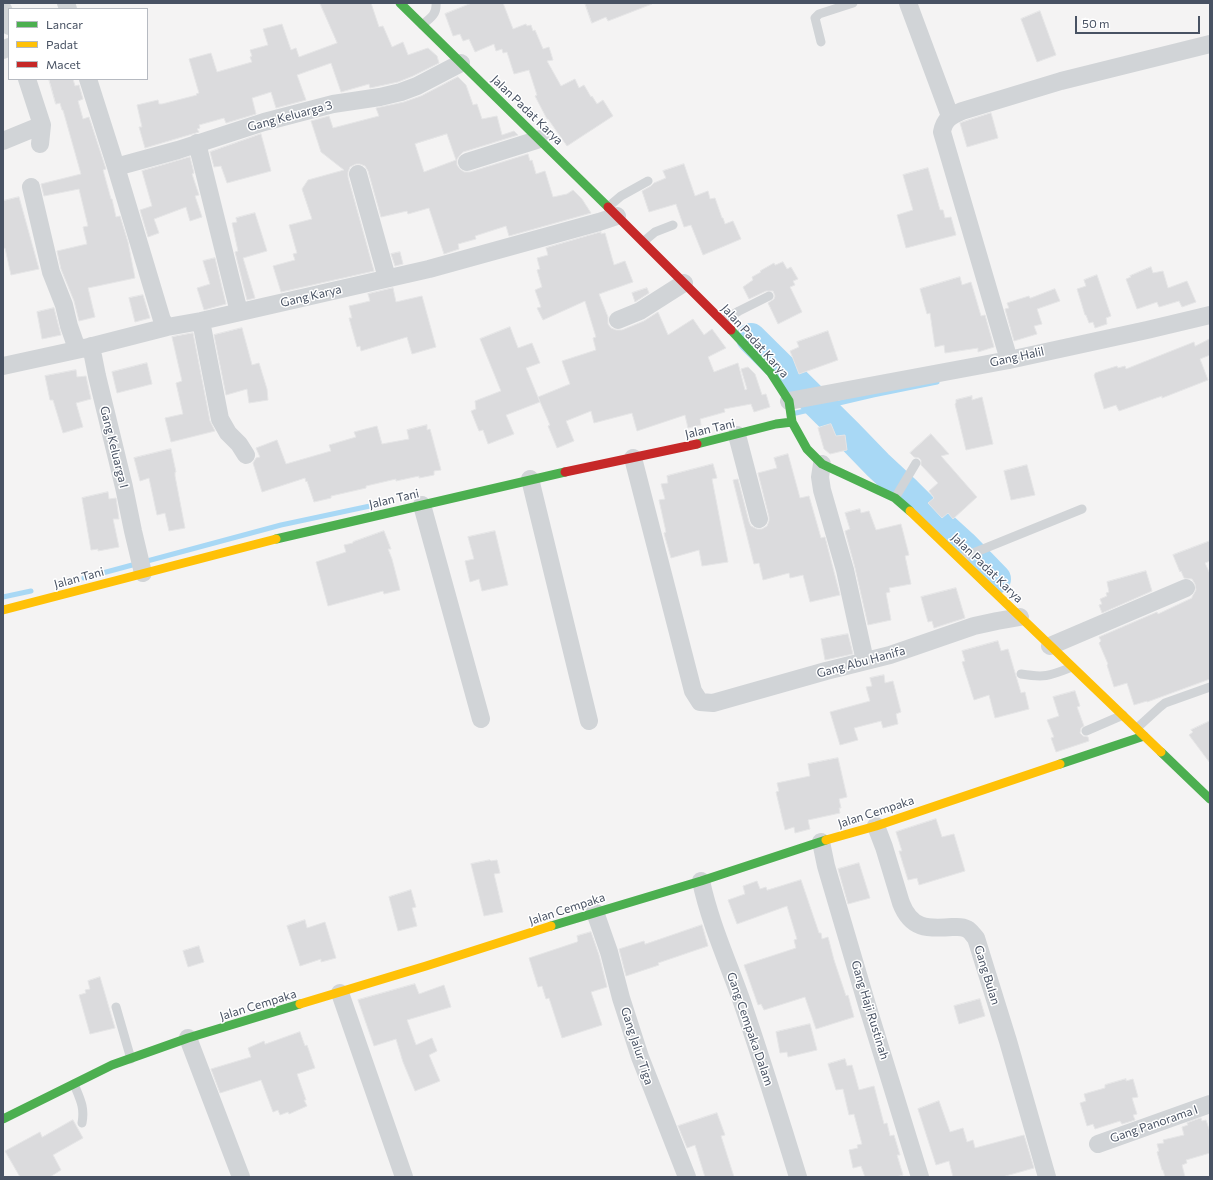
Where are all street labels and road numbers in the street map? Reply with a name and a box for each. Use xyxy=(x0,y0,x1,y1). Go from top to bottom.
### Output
street label: Jalan Padat Karya xyxy=(488,72,566,148)
street label: Gang Keluarga 3 xyxy=(246,98,334,134)
street label: Gang Karya xyxy=(279,282,343,310)
street label: Jalan Padat Karya xyxy=(718,301,792,381)
street label: Gang Halil xyxy=(989,344,1045,370)
street label: Gang Keluarga I xyxy=(97,405,131,489)
street label: Jalan Tani xyxy=(683,416,737,442)
street label: Jalan Tani xyxy=(367,486,421,512)
street label: Jalan Padat Karya xyxy=(948,530,1026,606)
street label: Jalan Tani xyxy=(52,564,106,592)
street label: Gang Abu Hanifa xyxy=(815,643,907,681)
street label: Jalan Cempaka xyxy=(836,793,916,831)
street label: Jalan Cempaka xyxy=(527,890,607,928)
street label: Gang Bulan xyxy=(971,944,1003,1006)
street label: Gang Haji Rustinah xyxy=(848,959,892,1061)
street label: Gang Cempaka Dalam xyxy=(724,970,776,1088)
street label: Jalan Cempaka xyxy=(218,987,298,1023)
street label: Gang Jalur Tiga xyxy=(618,1005,656,1087)
street label: Gang Panorama I xyxy=(1108,1102,1200,1146)

